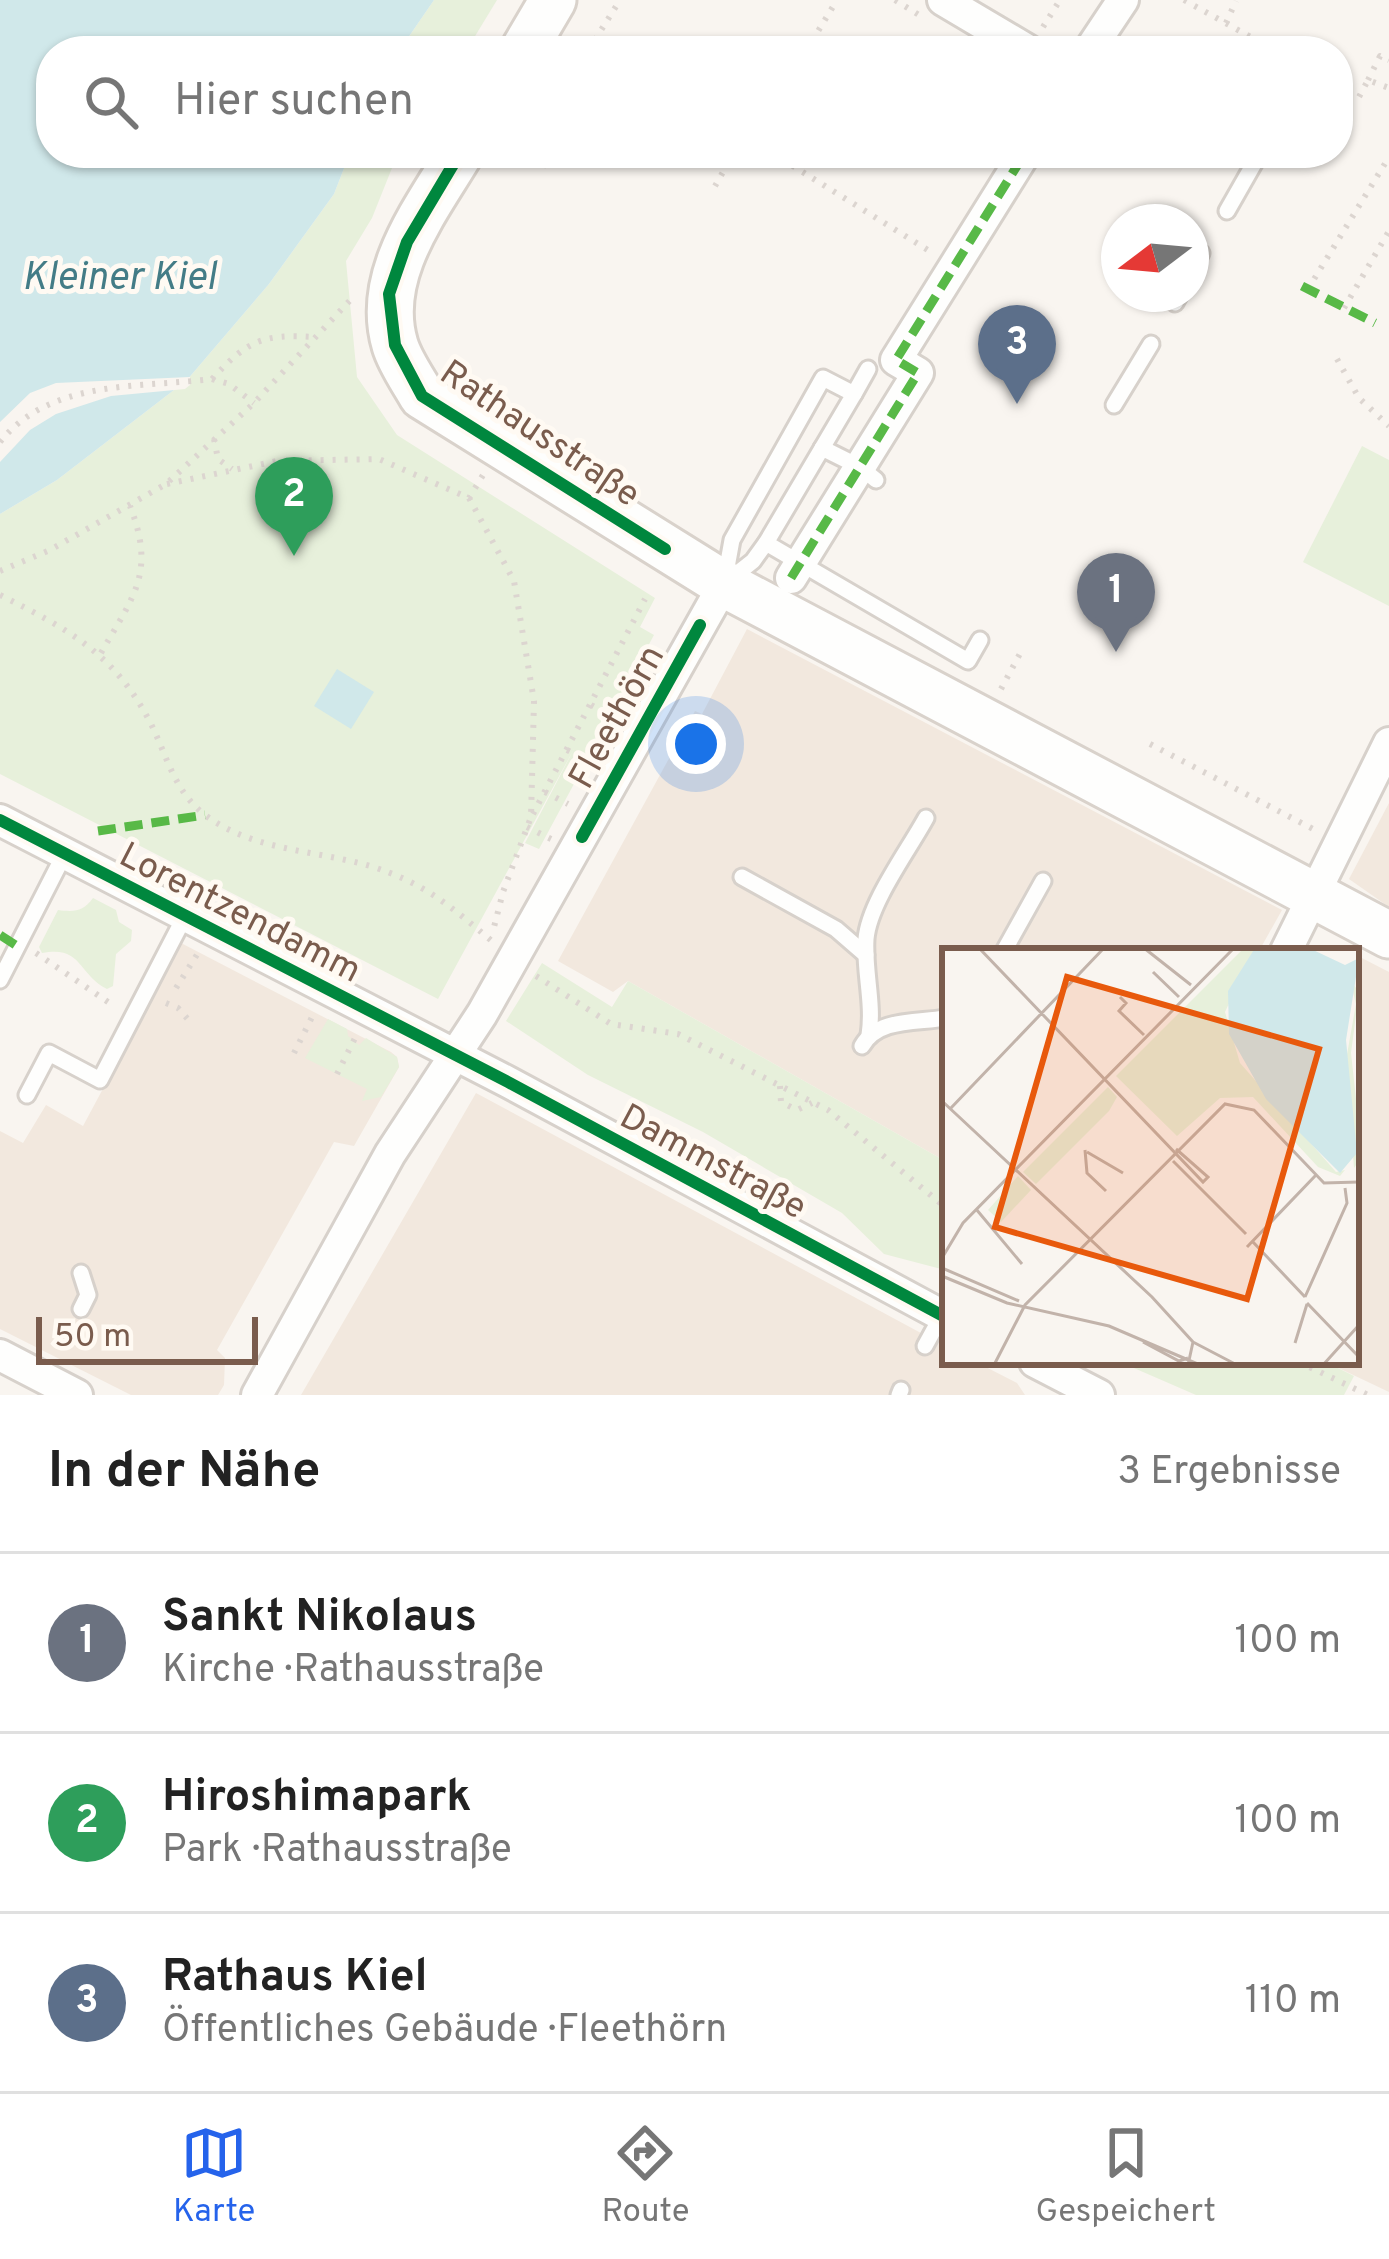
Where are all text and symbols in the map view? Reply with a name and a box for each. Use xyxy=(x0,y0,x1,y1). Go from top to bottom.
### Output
search box xyxy=(36,36,1353,168)
icon: search xyxy=(78,69,144,135)
text: Hier suchen xyxy=(174,74,414,131)
north arrow xyxy=(1101,204,1209,312)
water label: Kleiner Kiel xyxy=(22,255,218,304)
pin: 3 xyxy=(978,305,1056,404)
street label: Rathausstraße xyxy=(430,352,648,519)
pin: 2 xyxy=(255,457,333,556)
pin: 1 xyxy=(1077,553,1155,652)
street label: Fleethörn xyxy=(560,638,677,798)
your location xyxy=(666,714,726,774)
street label: Lorentzendamm xyxy=(111,834,368,995)
inset map xyxy=(942,948,1359,1365)
street label: Dammstraße xyxy=(611,1095,813,1232)
scale bar xyxy=(36,1311,258,1364)
text: 50 m xyxy=(54,1317,131,1359)
text: In der Nähe xyxy=(48,1441,320,1506)
text: 3 Ergebnisse xyxy=(1117,1449,1341,1498)
text: Sankt Nikolaus xyxy=(162,1590,477,1647)
text: 1 xyxy=(79,1618,95,1667)
text: 100 m xyxy=(1234,1618,1341,1667)
text: Kirche · Rathausstraße xyxy=(162,1647,544,1696)
text: Hiroshimapark xyxy=(162,1770,471,1827)
text: 2 xyxy=(75,1798,99,1847)
text: 100 m xyxy=(1234,1798,1341,1847)
text: Park · Rathausstraße xyxy=(162,1827,512,1876)
text: Rathaus Kiel xyxy=(162,1950,428,2007)
text: 3 xyxy=(75,1978,99,2027)
text: 110 m xyxy=(1245,1978,1341,2027)
text: Öffentliches Gebäude · Fleethörn xyxy=(162,2007,727,2056)
tab: Karte xyxy=(173,2120,255,2234)
tab: Route xyxy=(601,2120,689,2234)
tab: Gespeichert xyxy=(1036,2120,1216,2234)

